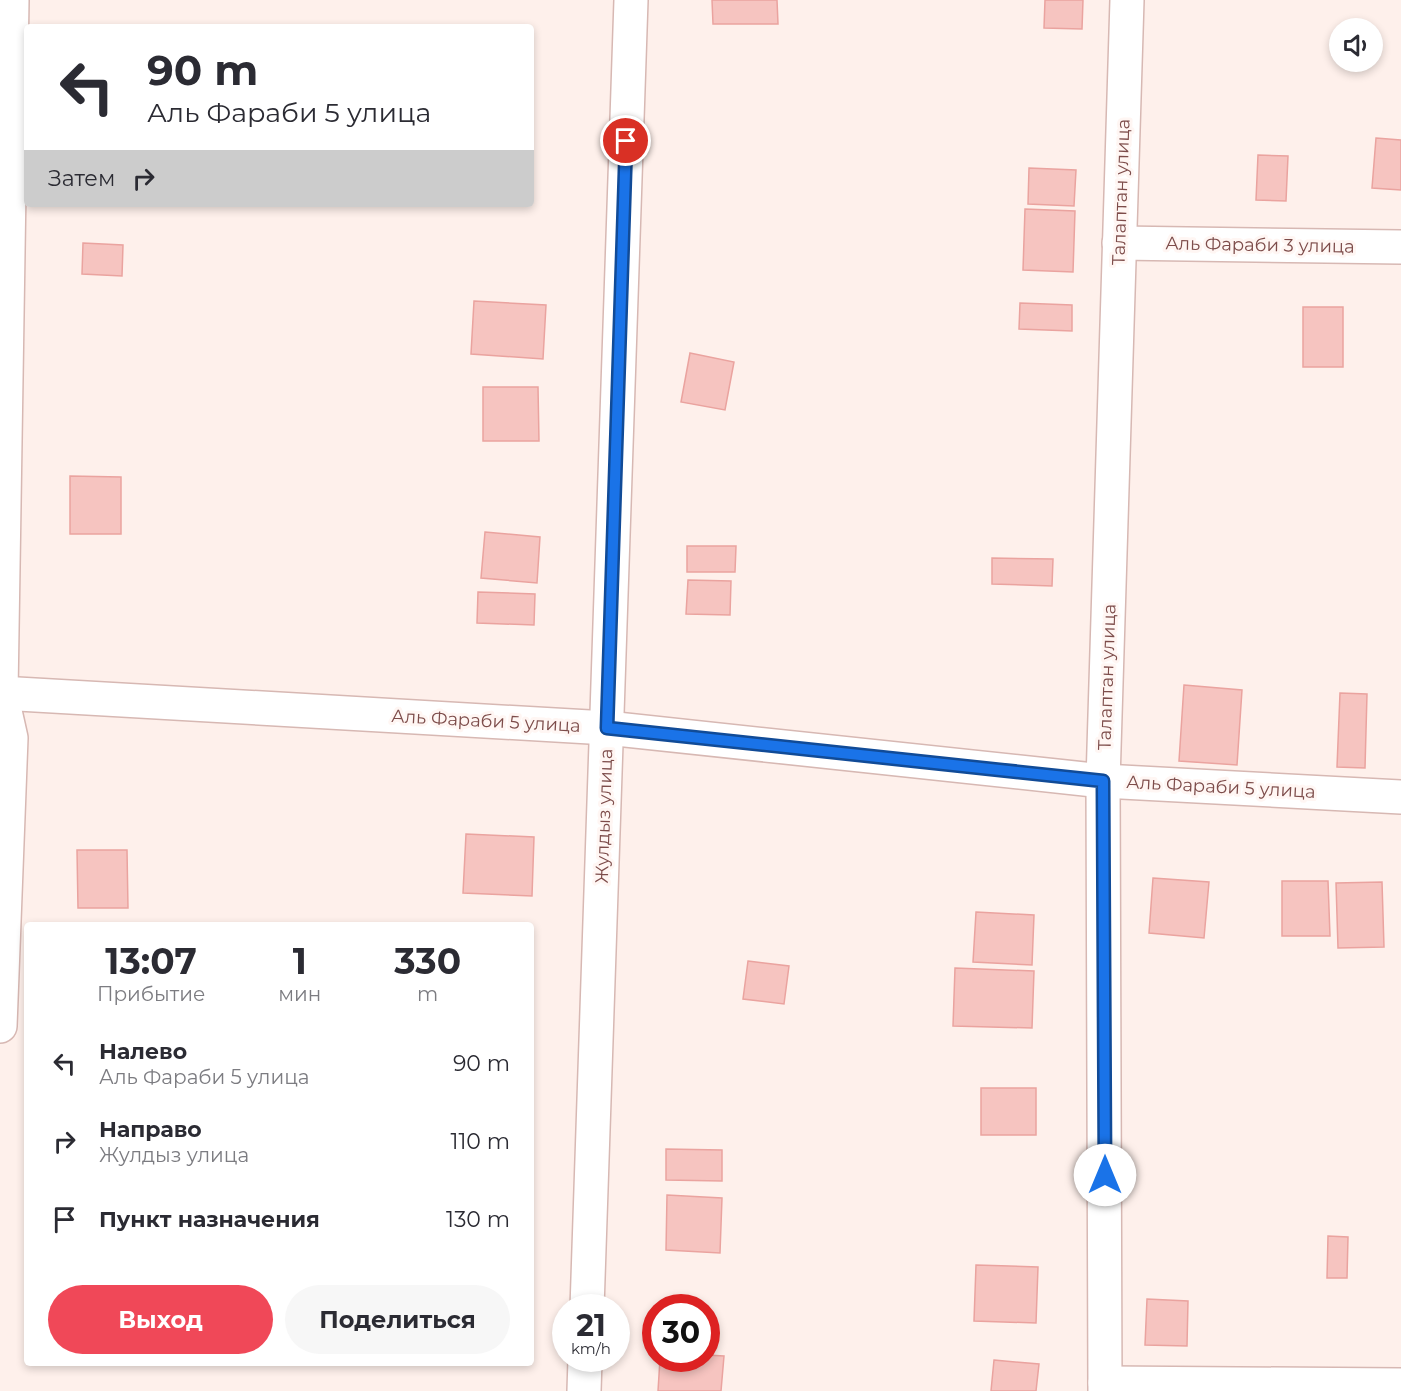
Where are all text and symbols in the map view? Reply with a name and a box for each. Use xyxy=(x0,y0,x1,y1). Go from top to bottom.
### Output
map controls xyxy=(1329,18,1383,72)
button: sound xyxy=(1329,18,1383,72)
text: 90 m xyxy=(147,44,258,96)
icon: left xyxy=(48,48,126,126)
text: Аль Фараби 5 улица xyxy=(147,96,431,129)
pin xyxy=(600,115,651,166)
street label: Талаптан улица xyxy=(1107,118,1135,266)
icon: arrive xyxy=(609,124,642,157)
icon: right xyxy=(127,162,160,195)
text: Затем xyxy=(48,165,115,192)
street label: Аль Фараби 3 улица xyxy=(1165,232,1355,258)
street label: Талаптан улица xyxy=(1093,603,1121,751)
street label: Аль Фараби 5 улица xyxy=(391,705,581,737)
street label: Жулдыз улица xyxy=(591,748,617,884)
street label: Аль Фараби 5 улица xyxy=(1126,771,1316,803)
text: 13:07 xyxy=(105,939,197,983)
text: 1 xyxy=(293,939,307,983)
text: 330 xyxy=(394,939,461,983)
text: Прибытие xyxy=(97,982,205,1006)
text: мин xyxy=(278,982,321,1006)
text: m xyxy=(417,982,438,1006)
text: Налево xyxy=(99,1038,187,1065)
icon: left xyxy=(48,1047,81,1080)
text: 90 m xyxy=(453,1050,510,1077)
text: Аль Фараби 5 улица xyxy=(99,1065,310,1089)
text: Направо xyxy=(99,1116,202,1143)
icon: right xyxy=(48,1125,81,1158)
text: 110 m xyxy=(450,1128,510,1155)
text: Жулдыз улица xyxy=(99,1143,249,1167)
position arrow xyxy=(1073,1143,1137,1207)
icon: arrive xyxy=(48,1203,81,1236)
text: Пункт назначения xyxy=(99,1206,320,1233)
text: 130 m xyxy=(446,1206,510,1233)
button: Выход xyxy=(48,1285,273,1354)
button: Поделиться xyxy=(285,1285,510,1354)
speed limit sign: 30 xyxy=(642,1294,720,1372)
text: 21 xyxy=(576,1307,606,1344)
text: km/h xyxy=(571,1339,611,1358)

